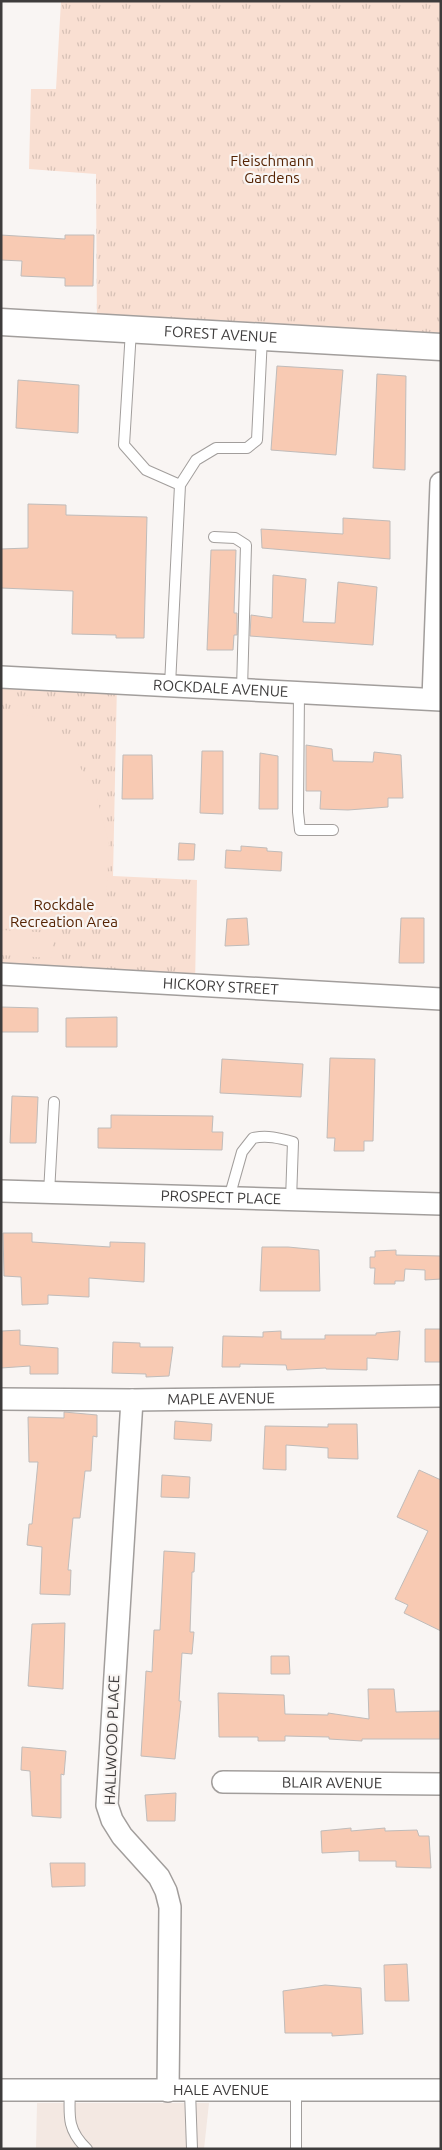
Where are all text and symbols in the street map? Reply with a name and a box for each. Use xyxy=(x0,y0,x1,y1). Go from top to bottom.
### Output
park label: Fleischmann Gardens xyxy=(230,152,314,186)
street label: FOREST AVENUE xyxy=(164,322,278,346)
street label: ROCKDALE AVENUE xyxy=(153,676,289,700)
park label: Rockdale Recreation Area xyxy=(10,896,118,930)
street label: HICKORY STREET xyxy=(162,974,280,998)
street label: PROSPECT PLACE xyxy=(160,1187,281,1207)
street label: MAPLE AVENUE xyxy=(167,1389,275,1408)
street label: HALLWOOD PLACE xyxy=(101,1675,122,1805)
street label: BLAIR AVENUE xyxy=(282,1774,382,1791)
street label: HALE AVENUE xyxy=(173,2081,269,2098)

